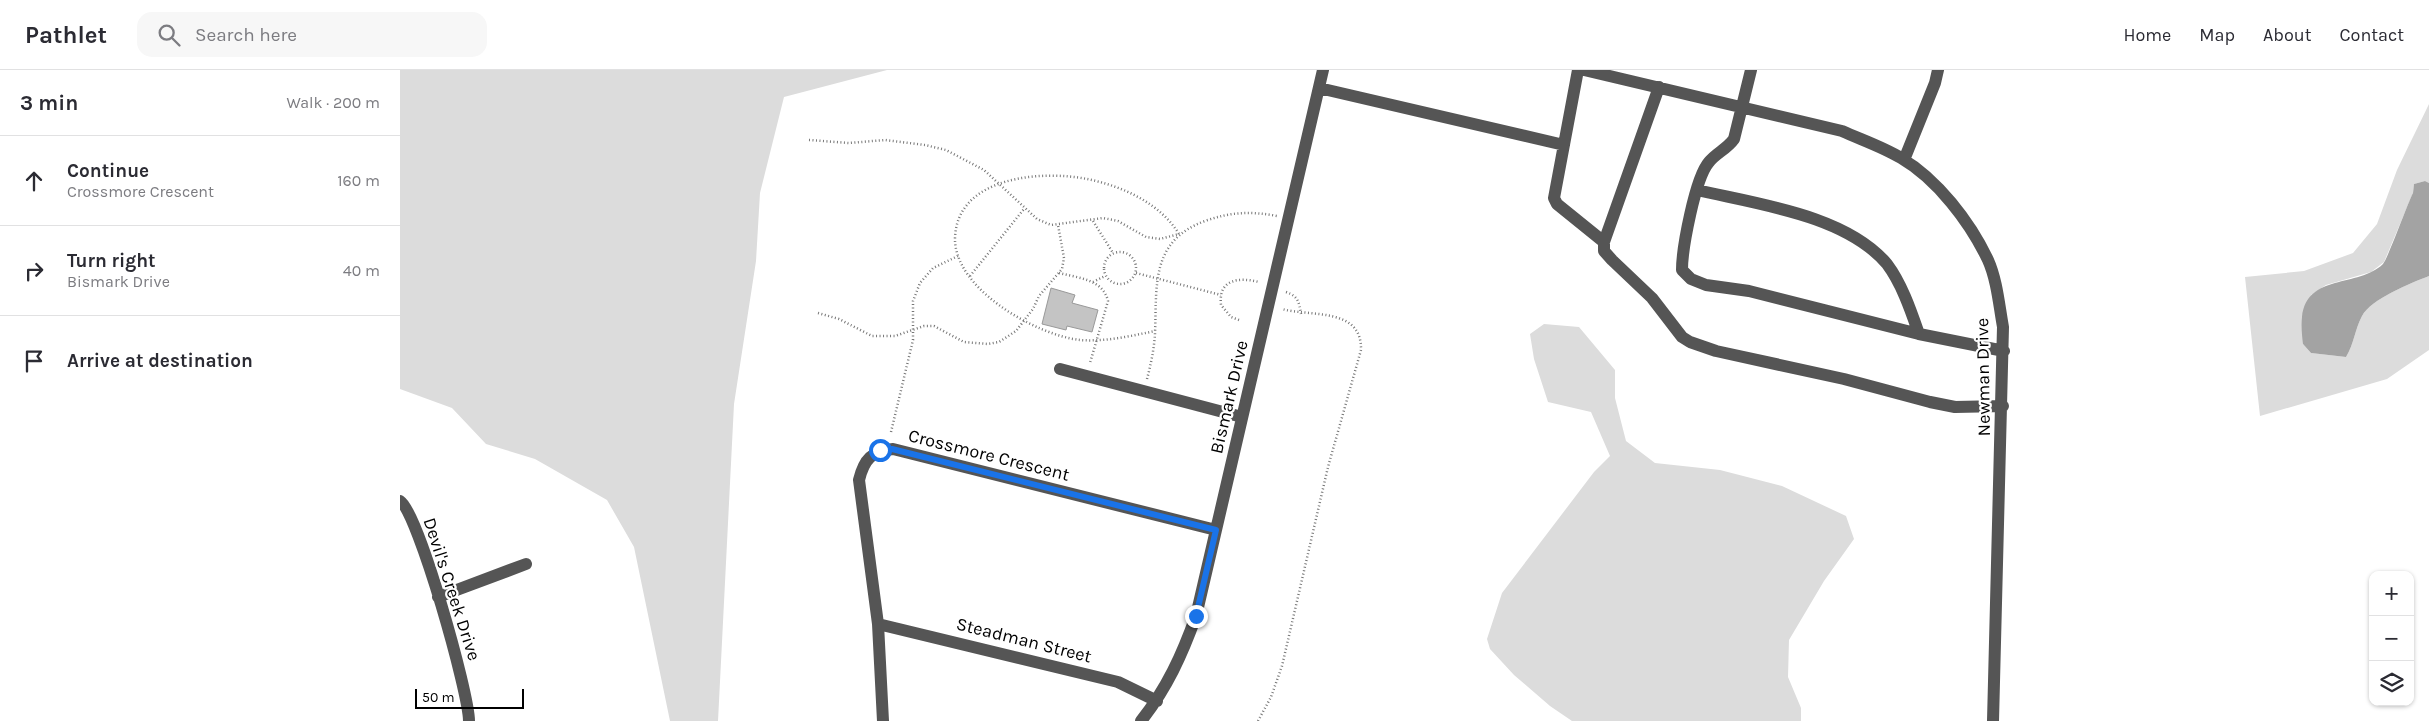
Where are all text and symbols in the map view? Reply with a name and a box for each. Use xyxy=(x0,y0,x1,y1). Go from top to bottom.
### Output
search box xyxy=(137,12,487,57)
text: Pathlet xyxy=(25,21,107,49)
icon: search xyxy=(155,21,183,49)
text: Search here xyxy=(195,24,297,46)
text: Home xyxy=(2123,24,2171,46)
text: Map xyxy=(2199,24,2235,46)
text: About xyxy=(2263,24,2312,46)
text: Contact xyxy=(2340,24,2404,46)
text: 3 min xyxy=(20,91,78,115)
text: Walk · 200 m xyxy=(286,93,380,112)
text: Continue xyxy=(67,160,149,182)
icon: ahead xyxy=(20,167,48,195)
text: 160 m xyxy=(337,171,380,190)
text: Crossmore Crescent xyxy=(67,182,214,201)
text: Turn right xyxy=(67,250,156,272)
icon: right xyxy=(20,257,48,285)
text: 40 m xyxy=(343,261,380,280)
text: Bismark Drive xyxy=(67,272,170,291)
street label: Newman Drive xyxy=(1971,318,1995,436)
street label: Bismark Drive xyxy=(1205,338,1253,456)
icon: arrive xyxy=(20,347,48,375)
text: Arrive at destination xyxy=(67,350,253,372)
street label: Crossmore Crescent xyxy=(906,424,1072,486)
route start xyxy=(869,439,892,462)
street label: Devil's Creek Drive xyxy=(418,515,486,663)
map controls xyxy=(2369,571,2414,706)
button: + xyxy=(2369,571,2414,616)
route end xyxy=(1185,605,1208,628)
street label: Steadman Street xyxy=(954,613,1094,668)
button: − xyxy=(2369,616,2414,661)
button: layers xyxy=(2369,661,2414,706)
scale bar xyxy=(415,686,524,709)
text: 50 m xyxy=(422,689,455,706)

